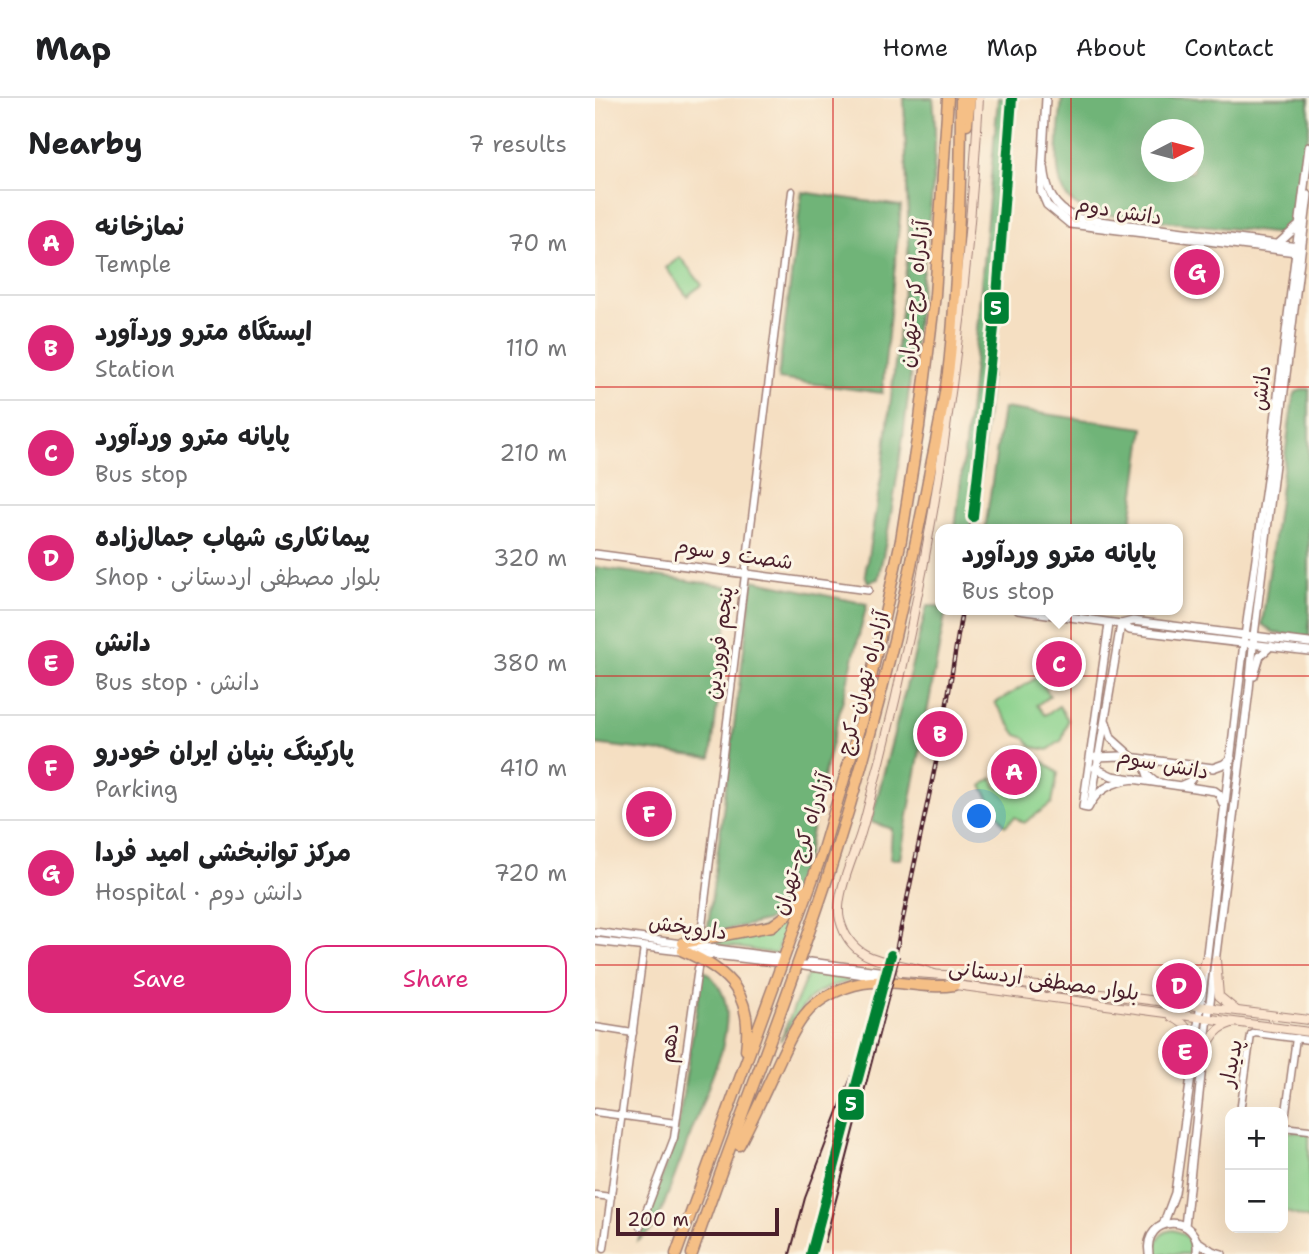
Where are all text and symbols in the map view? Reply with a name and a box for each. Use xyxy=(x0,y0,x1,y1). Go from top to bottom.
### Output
text: Map xyxy=(35,26,111,71)
text: Home xyxy=(882,32,948,64)
text: Map xyxy=(986,32,1038,64)
text: About xyxy=(1076,32,1146,64)
text: Contact xyxy=(1184,32,1274,64)
north arrow xyxy=(1141,119,1204,182)
text: Nearby xyxy=(28,123,143,164)
text: 7 results xyxy=(468,129,567,159)
street label: دانش دوم xyxy=(1074,190,1164,234)
text: نمازخانه xyxy=(95,208,184,243)
street label: آزادراه کرج-تهران xyxy=(892,218,936,369)
text: A xyxy=(42,228,60,258)
text: 70 m xyxy=(508,228,567,258)
pin: G xyxy=(1174,246,1220,298)
text: Temple xyxy=(95,249,172,279)
line badge: 5 xyxy=(983,291,1010,325)
text: 5 xyxy=(990,296,1002,321)
text: ایستگاه مترو وردآورد xyxy=(95,313,312,348)
text: B xyxy=(44,333,58,363)
text: 110 m xyxy=(505,333,567,363)
text: Station xyxy=(95,354,175,384)
street label: دانش xyxy=(1244,364,1278,412)
text: پایانه مترو وردآورد xyxy=(95,418,290,453)
text: C xyxy=(44,438,58,468)
text: 210 m xyxy=(499,438,567,468)
text: Bus stop xyxy=(95,459,188,489)
text: پیمانکاری شهاب جمال‌زاده xyxy=(95,519,370,554)
popup xyxy=(935,524,1183,615)
street label: شصت و سوم xyxy=(673,532,795,578)
text: پایانه مترو وردآورد xyxy=(962,535,1156,570)
text: D xyxy=(43,543,59,573)
text: 320 m xyxy=(493,543,567,573)
text: Shop · بلوار مصطفی اردستانی xyxy=(95,562,381,592)
text: Bus stop xyxy=(962,576,1055,606)
street label: پنجم فروردین xyxy=(698,585,742,701)
street label: آزادراه تهران-کرج xyxy=(830,607,896,758)
text: دانش xyxy=(95,624,151,659)
pin: C xyxy=(1036,638,1082,690)
text: E xyxy=(43,648,59,678)
text: 380 m xyxy=(492,648,567,678)
text: Bus stop · دانش xyxy=(95,667,260,697)
pin: B xyxy=(917,708,963,760)
text: پارکینگ بنیان ایران خودرو xyxy=(95,733,354,768)
street label: دانش سوم xyxy=(1115,742,1211,788)
pin: A xyxy=(991,746,1037,798)
text: F xyxy=(44,753,58,783)
text: 410 m xyxy=(499,753,567,783)
street label: آزادراه کرج-تهران xyxy=(766,768,838,919)
text: Parking xyxy=(95,774,178,804)
pin: F xyxy=(626,788,672,840)
your location xyxy=(962,799,996,833)
text: مرکز توانبخشی امید فردا xyxy=(95,834,351,869)
text: G xyxy=(42,858,60,888)
text: 720 m xyxy=(494,858,567,888)
text: Hospital · دانش دوم xyxy=(95,877,303,907)
street label: داروپخش xyxy=(647,908,729,946)
button: Save xyxy=(28,945,291,1013)
button: Share xyxy=(305,945,567,1013)
street label: بلوار مصطفی اردستانی xyxy=(947,953,1141,1007)
pin: D xyxy=(1156,960,1202,1012)
street label: دهم xyxy=(652,1021,688,1065)
pin: E xyxy=(1162,1026,1208,1078)
street label: پدیدار xyxy=(1212,1037,1249,1091)
line badge: 5 xyxy=(837,1088,865,1121)
text: 5 xyxy=(845,1092,857,1117)
map controls xyxy=(1225,1107,1288,1233)
button: + xyxy=(1225,1107,1288,1170)
button: − xyxy=(1225,1170,1288,1233)
scale bar xyxy=(616,1205,779,1237)
text: 200 m xyxy=(627,1207,689,1232)

